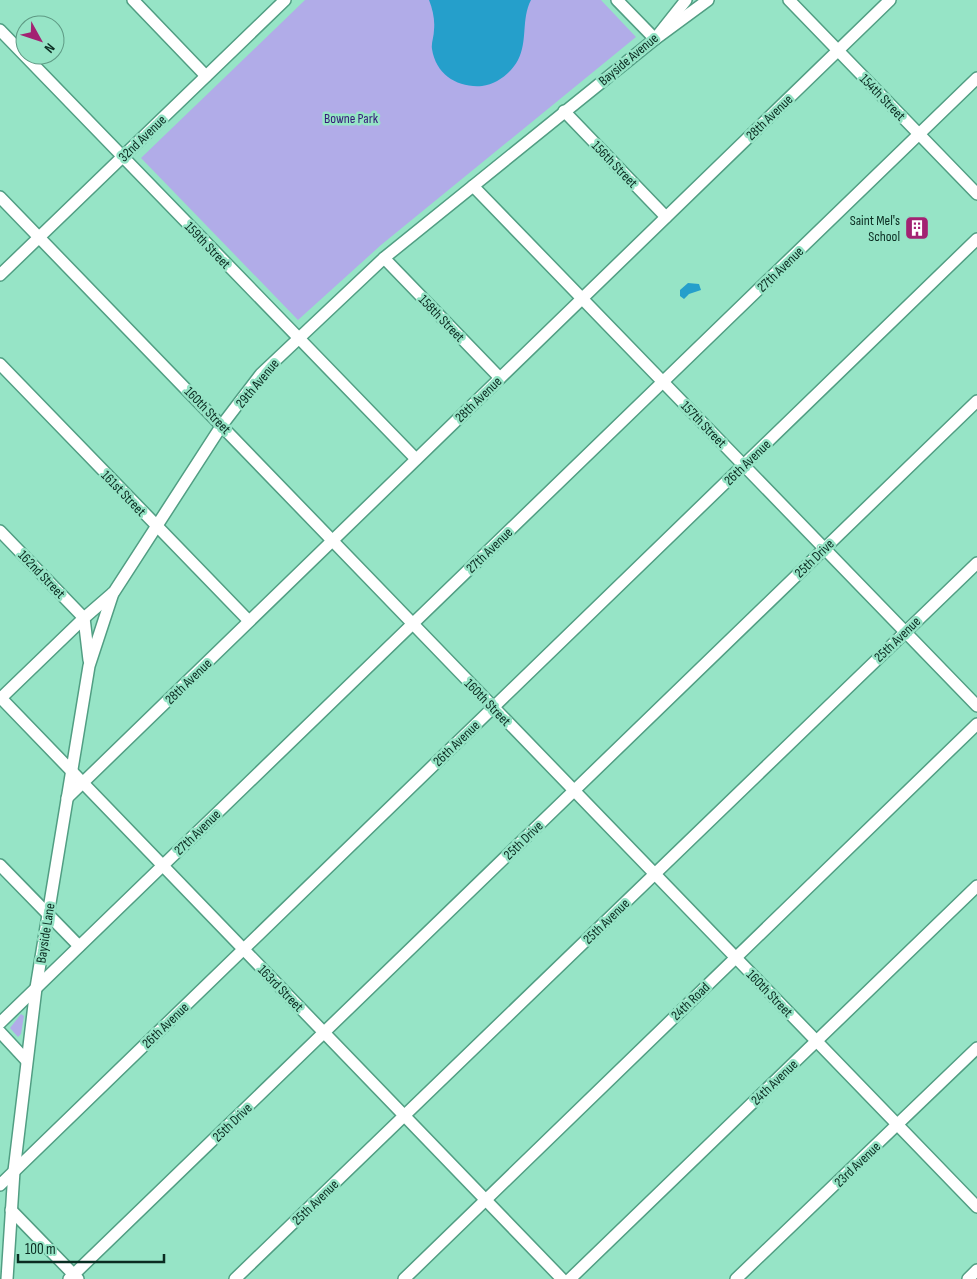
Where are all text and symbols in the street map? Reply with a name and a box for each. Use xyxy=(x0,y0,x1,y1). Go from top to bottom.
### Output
north arrow xyxy=(15,15,65,65)
street label: Bayside Avenue xyxy=(595,30,662,89)
text: N xyxy=(41,40,58,56)
street label: 154th Street xyxy=(856,70,909,124)
street label: 28th Avenue xyxy=(742,91,796,144)
park label: Bowne Park xyxy=(324,110,379,127)
street label: 32nd Avenue xyxy=(115,111,170,165)
street label: 156th Street xyxy=(588,137,641,191)
place label: Saint Mel's School xyxy=(850,212,900,245)
building icon: Saint Mel's School xyxy=(904,215,930,241)
street label: 159th Street xyxy=(181,218,234,272)
street label: 27th Avenue xyxy=(753,243,807,296)
street label: 158th Street xyxy=(415,291,468,345)
street label: 29th Avenue xyxy=(232,355,283,411)
street label: 28th Avenue xyxy=(451,373,505,426)
street label: 160th Street xyxy=(181,383,234,438)
street label: 157th Street xyxy=(677,398,730,451)
street label: 26th Avenue xyxy=(720,436,774,489)
street label: 161st Street xyxy=(98,467,150,520)
street label: 27th Avenue xyxy=(462,524,516,577)
street label: 25th Drive xyxy=(791,535,838,581)
street label: 162nd Street xyxy=(15,547,69,602)
street label: 25th Avenue xyxy=(871,613,924,666)
street label: 28th Avenue xyxy=(161,655,215,708)
street label: 160th Street xyxy=(461,675,514,730)
street label: 26th Avenue xyxy=(429,717,483,770)
street label: 27th Avenue xyxy=(170,806,224,859)
street label: 25th Drive xyxy=(500,817,547,863)
street label: 25th Avenue xyxy=(580,895,633,948)
street label: Bayside Lane xyxy=(32,902,59,964)
street label: 163rd Street xyxy=(254,961,307,1015)
street label: 160th Street xyxy=(743,966,796,1021)
street label: 24th Road xyxy=(667,979,713,1024)
street label: 26th Avenue xyxy=(138,999,192,1052)
street label: 24th Avenue xyxy=(747,1056,801,1109)
street label: 25th Drive xyxy=(209,1099,256,1145)
street label: 23rd Avenue xyxy=(831,1138,884,1191)
street label: 25th Avenue xyxy=(289,1176,342,1229)
scale bar xyxy=(18,1232,164,1264)
text: 100 m xyxy=(25,1240,56,1259)

